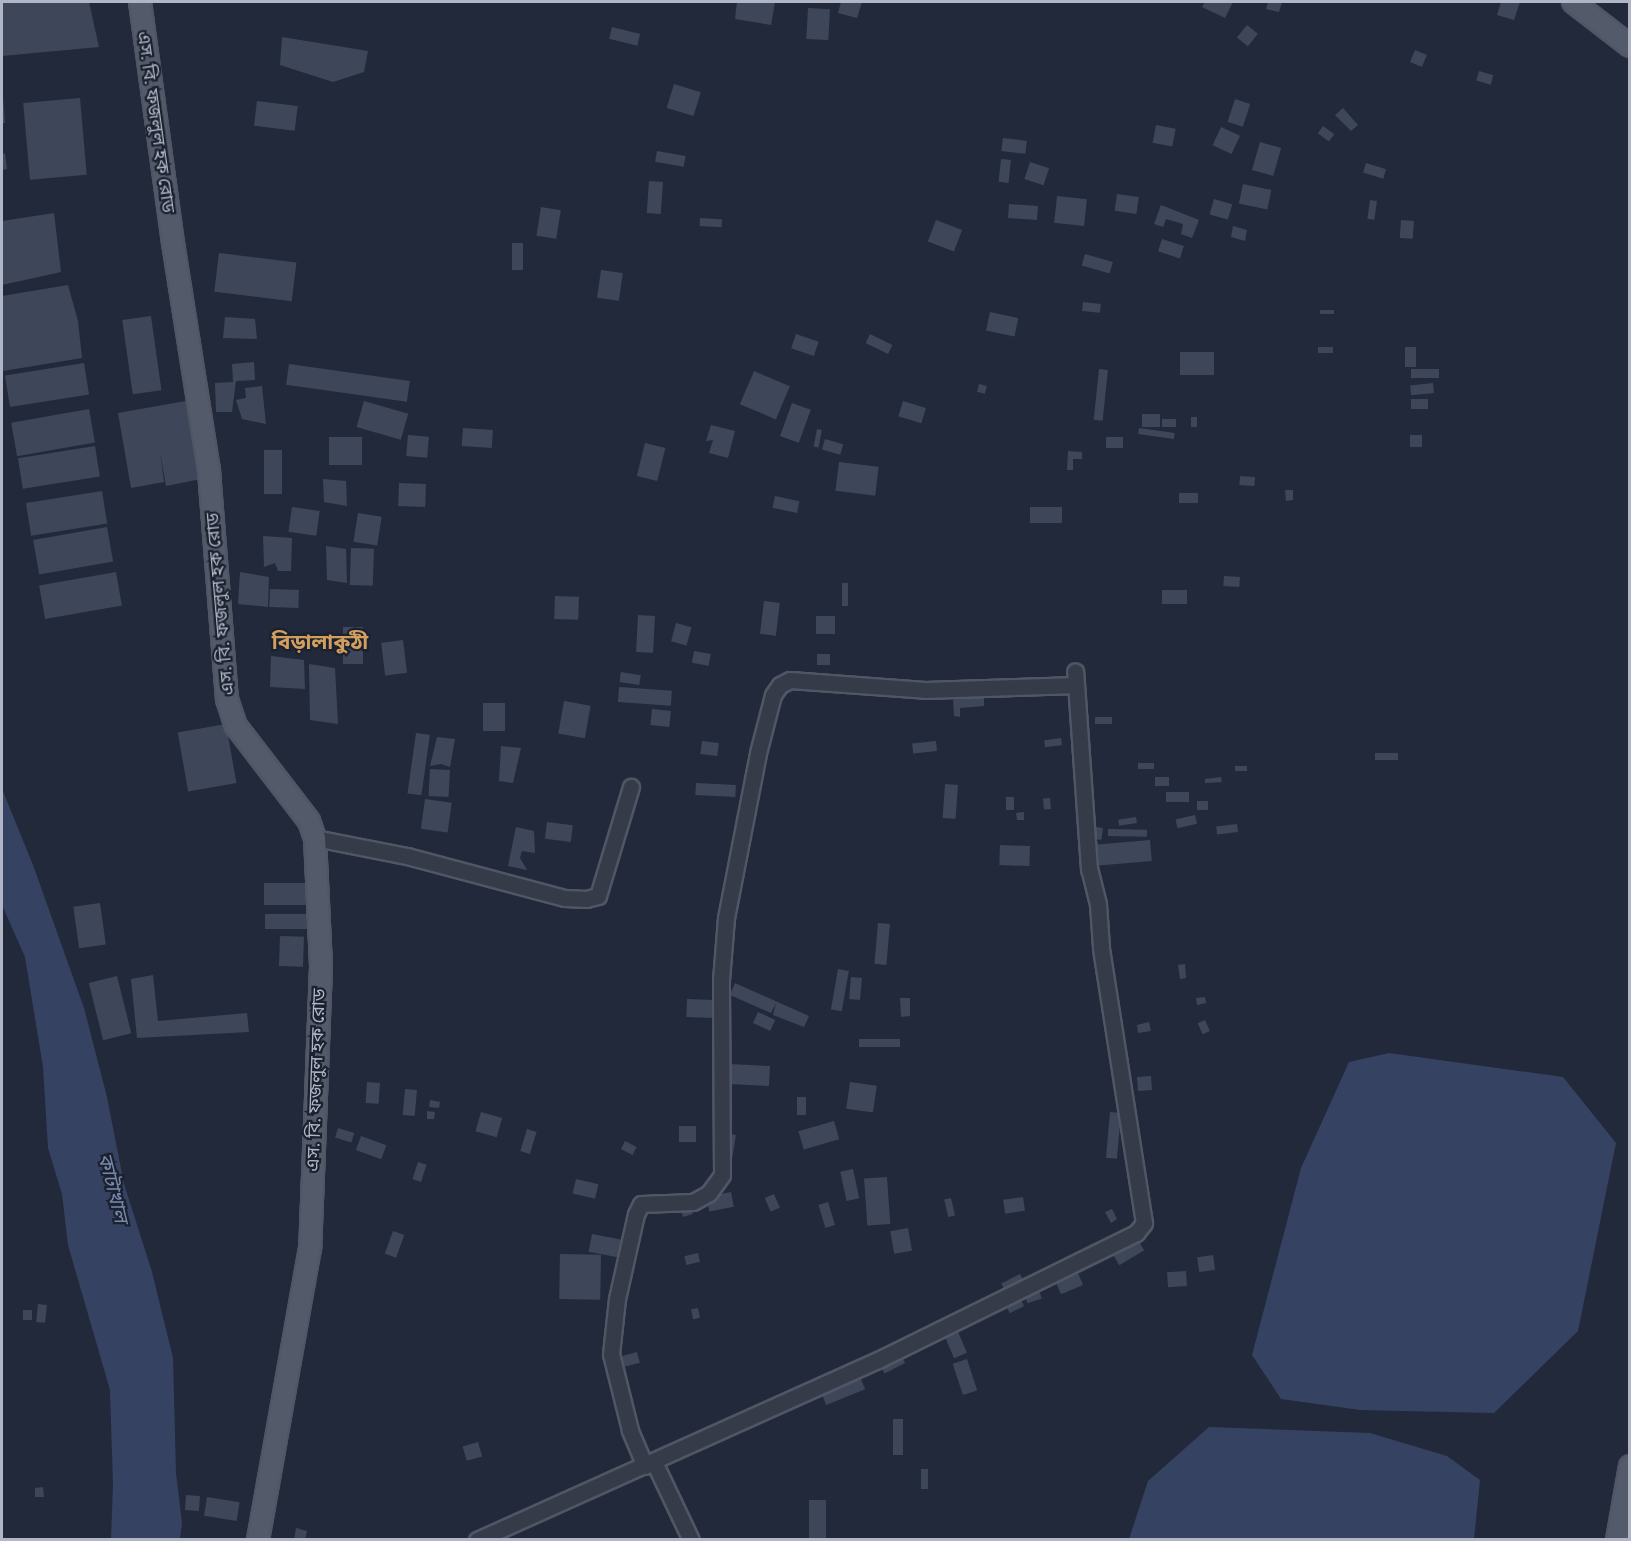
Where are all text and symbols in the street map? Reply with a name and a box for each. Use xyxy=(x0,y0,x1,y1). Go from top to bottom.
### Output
street label: এস. বি. ফজলুল হক রোড xyxy=(133,30,179,214)
street label: এস. বি. ফজলুল হক রোড xyxy=(201,512,239,696)
district label: বিড়ালাকুঠী xyxy=(272,629,368,655)
street label: এস. বি. ফজলুল হক রোড xyxy=(302,988,330,1172)
water label: কাটাখাল xyxy=(93,1151,133,1225)

